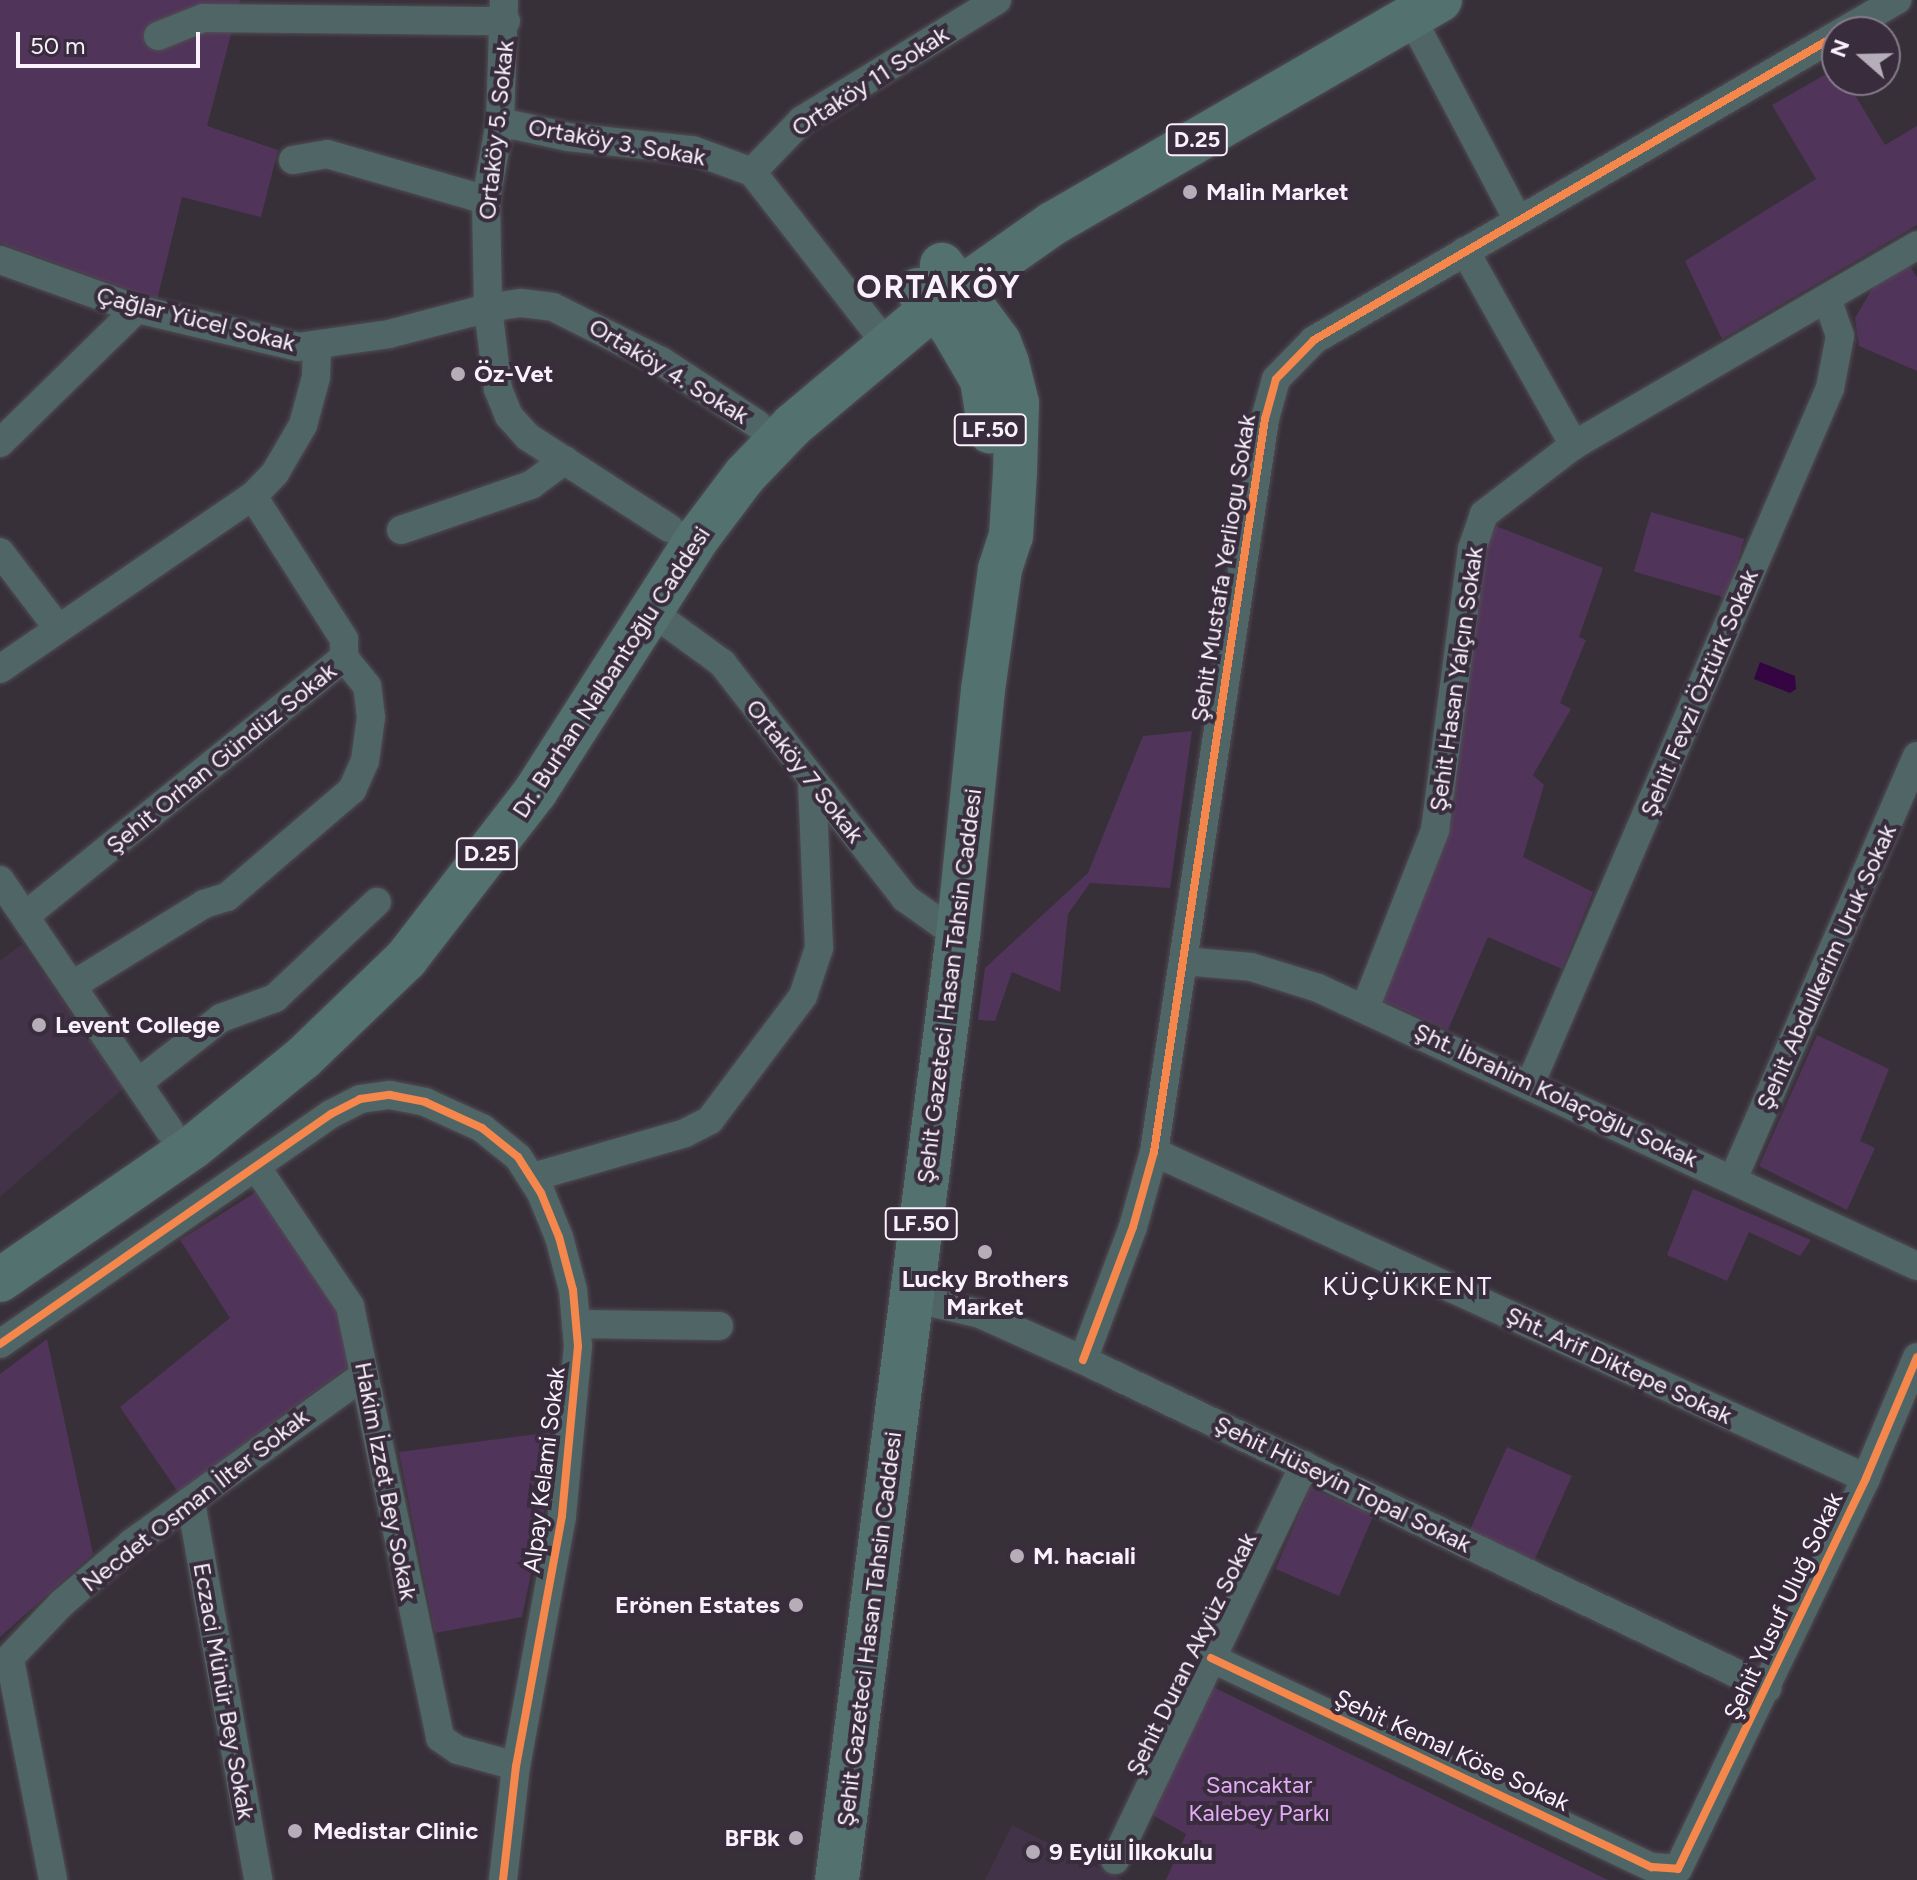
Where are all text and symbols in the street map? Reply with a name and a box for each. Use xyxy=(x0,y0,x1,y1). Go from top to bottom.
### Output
scale bar xyxy=(20,16,204,66)
north arrow xyxy=(1821,16,1901,96)
street label: Ortaköy 11 Sokak xyxy=(786,20,954,142)
text: 50 m xyxy=(30,31,86,60)
text: N xyxy=(1824,36,1855,61)
street label: Ortaköy 5. Sokak xyxy=(472,39,520,221)
street label: Ortaköy 3. Sokak xyxy=(526,112,708,172)
road number: D.25 xyxy=(1165,122,1229,158)
place label: Malin Market xyxy=(1206,178,1349,206)
marker: Malin Market xyxy=(1181,183,1199,201)
district label: ORTAKÖY xyxy=(856,268,1022,306)
street label: Çağlar Yücel Sokak xyxy=(94,280,298,358)
street label: Ortaköy 4. Sokak xyxy=(584,312,754,430)
place label: Öz-Vet xyxy=(474,360,553,388)
marker: Öz-Vet xyxy=(449,365,467,383)
road number: LF.50 xyxy=(952,412,1028,448)
street label: Şehit Mustafa Yerliogu Sokak xyxy=(1184,412,1262,724)
street label: Dr. Burhan Nalbantoğlu Caddesi xyxy=(506,521,716,823)
street label: Şehit Hasan Yalçın Sokak xyxy=(1423,545,1489,813)
street label: Şehit Fevzi Öztürk Sokak xyxy=(1634,565,1764,821)
street label: Şehit Orhan Gündüz Sokak xyxy=(100,656,342,860)
street label: Ortaköy 7 Sokak xyxy=(740,693,870,849)
street label: Şehit Gazeteci Hasan Tahsin Caddesi xyxy=(910,787,988,1185)
street label: Şehit Abdulkerim Uruk Sokak xyxy=(1750,820,1902,1114)
road number: D.25 xyxy=(455,836,519,872)
place label: Levent College xyxy=(55,1011,220,1039)
marker: Levent College xyxy=(30,1016,48,1034)
street label: Şht. İbrahim Kolaçoğlu Sokak xyxy=(1410,1016,1702,1174)
road number: LF.50 xyxy=(883,1206,959,1242)
marker: Lucky Brothers Market xyxy=(976,1243,994,1261)
place label: Lucky Brothers Market xyxy=(902,1265,1068,1321)
district label: KÜÇÜKKENT xyxy=(1323,1271,1493,1303)
street label: Şht. Arif Diktepe Sokak xyxy=(1502,1300,1736,1430)
street label: Hakim İzzet Bey Sokak xyxy=(349,1360,423,1602)
street label: Alpay Kelami Sokak xyxy=(517,1365,571,1575)
street label: Necdet Osman İlter Sokak xyxy=(76,1402,314,1598)
street label: Şehit Hüseyin Topal Sokak xyxy=(1210,1409,1476,1559)
street label: Şehit Gazeteci Hasan Tahsin Caddesi xyxy=(830,1430,908,1828)
street label: Şehit Yusuf Uluğ Sokak xyxy=(1718,1488,1848,1724)
street label: Şehit Duran Akyüz Sokak xyxy=(1120,1528,1262,1780)
place label: M. hacıali xyxy=(1033,1542,1136,1570)
marker: M. hacıali xyxy=(1008,1547,1026,1565)
street label: Eczaci Münür Bey Sokak xyxy=(187,1560,261,1822)
place label: Erönen Estates xyxy=(615,1591,780,1619)
marker: Erönen Estates xyxy=(787,1596,805,1614)
street label: Şehit Kemal Köse Sokak xyxy=(1330,1683,1574,1817)
park label: Sancaktar Kalebey Parkı xyxy=(1188,1771,1330,1827)
place label: Medistar Clinic xyxy=(313,1817,478,1845)
marker: Medistar Clinic xyxy=(284,1820,306,1842)
place label: BFBk xyxy=(724,1824,780,1852)
marker: BFBk xyxy=(787,1829,805,1847)
place label: 9 Eylül İlkokulu xyxy=(1049,1838,1213,1866)
marker: 9 Eylül İlkokulu xyxy=(1024,1843,1042,1861)

